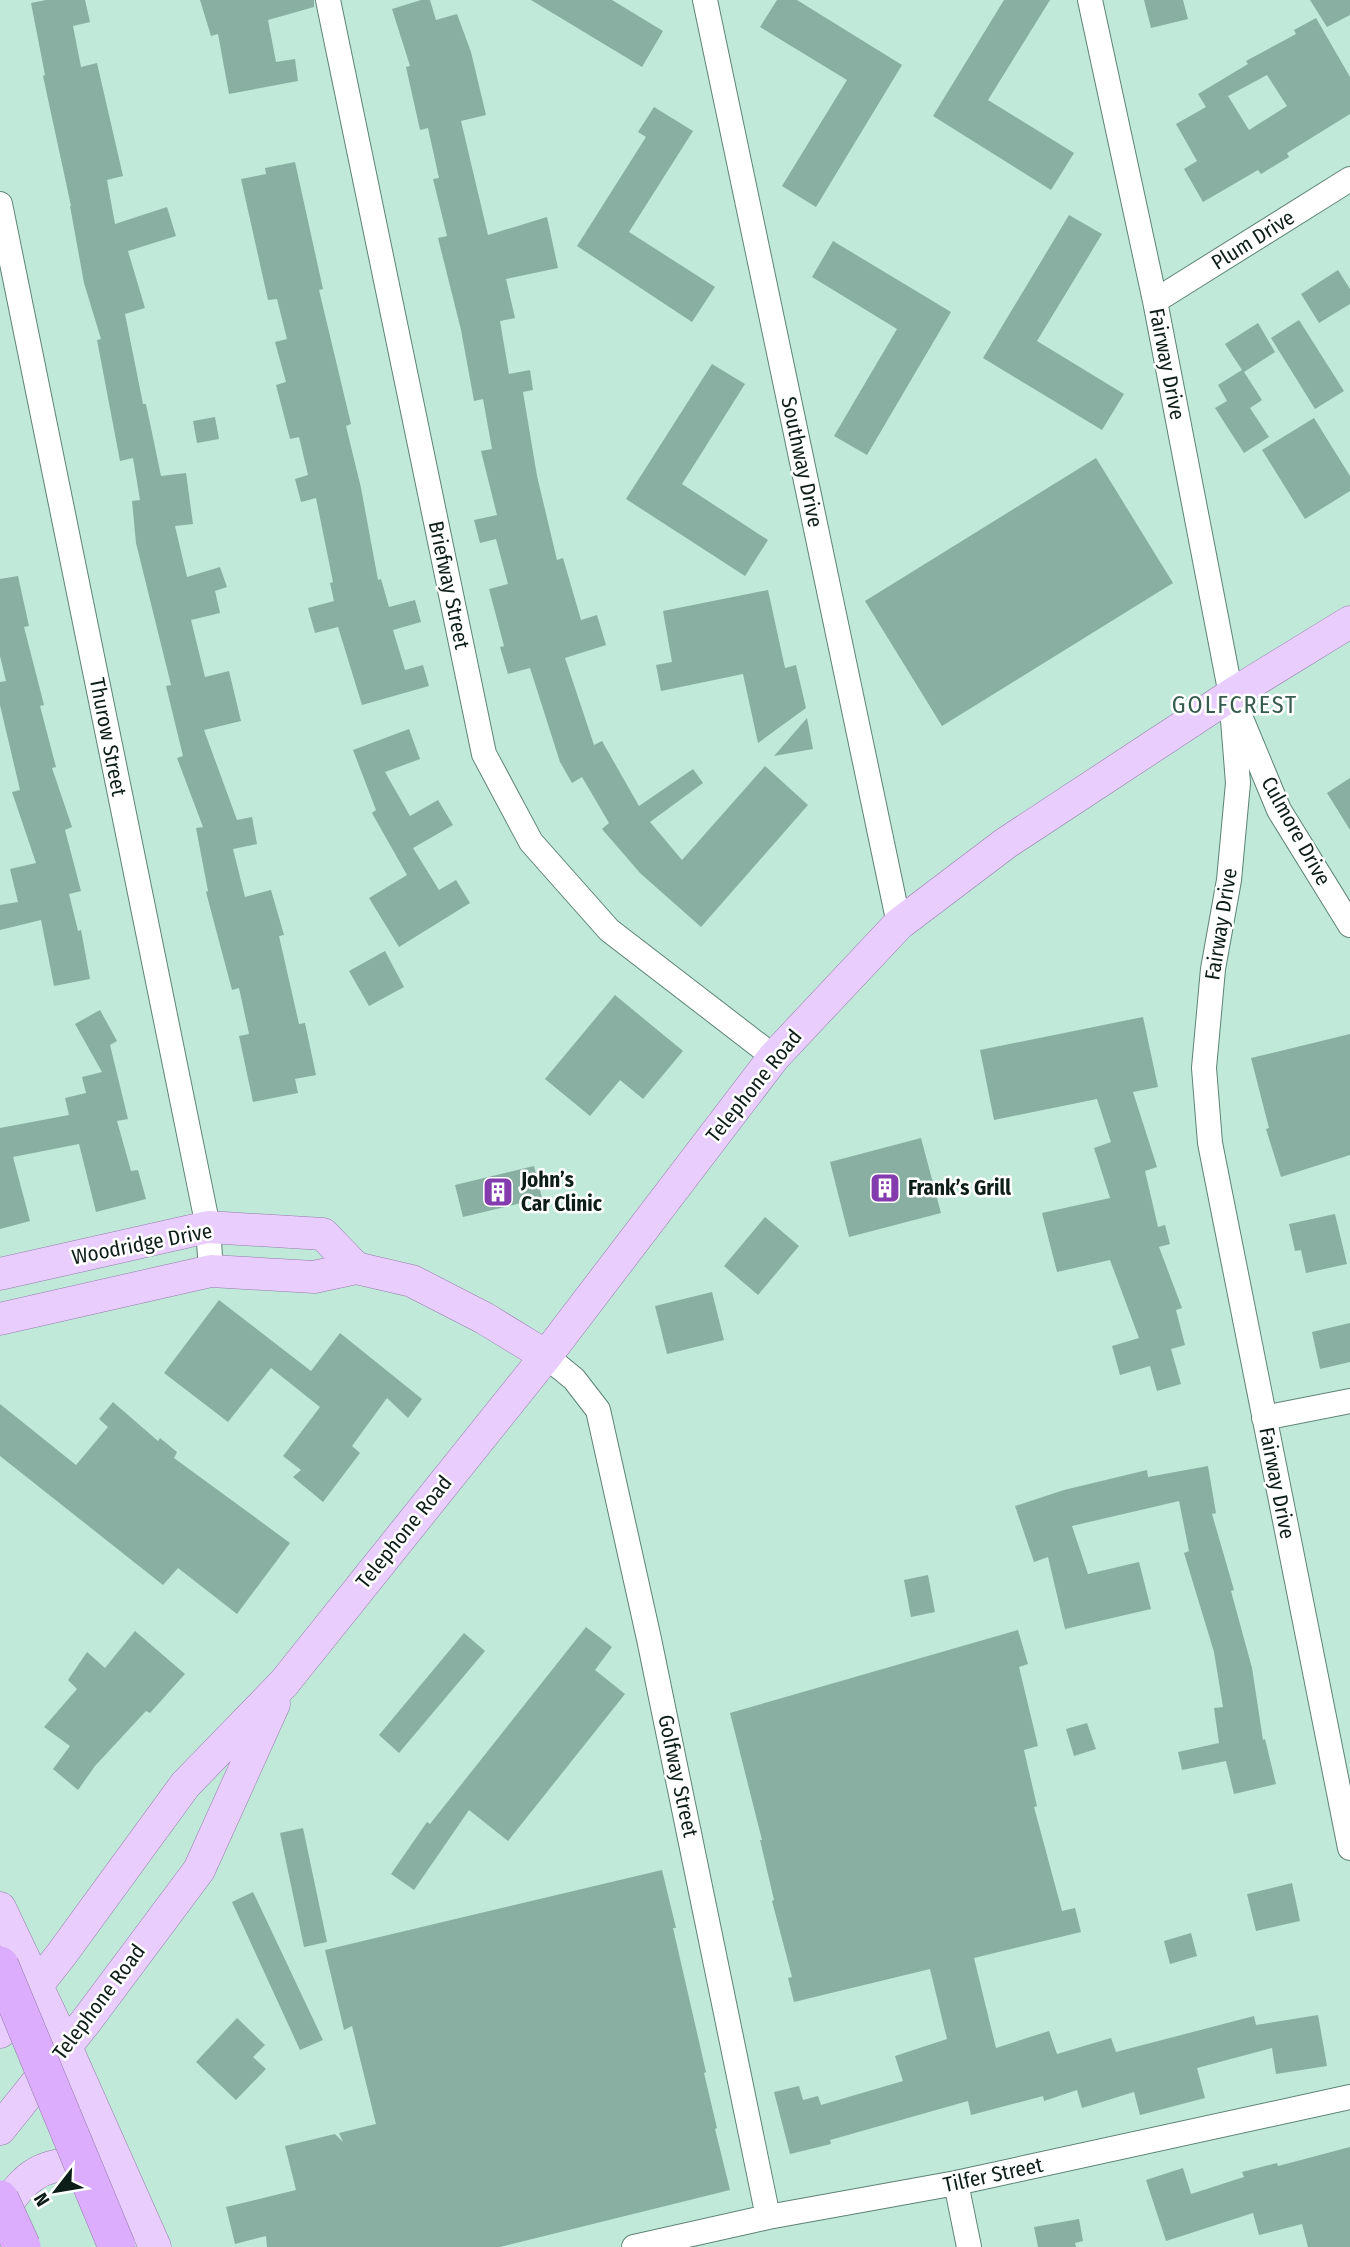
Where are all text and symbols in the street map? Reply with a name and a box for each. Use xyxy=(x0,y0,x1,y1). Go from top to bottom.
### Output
street label: Plum Drive xyxy=(1207,204,1299,276)
street label: Fairway Drive xyxy=(1143,306,1191,422)
street label: Southway Drive xyxy=(776,394,828,530)
street label: Briefway Street xyxy=(423,519,475,652)
street label: Thurow Street xyxy=(84,676,132,798)
district label: GOLFCREST xyxy=(1172,691,1298,719)
street label: Culmore Drive xyxy=(1255,772,1337,890)
street label: Fairway Drive xyxy=(1199,866,1243,982)
street label: Telephone Road xyxy=(700,1024,808,1148)
place label: John’s Car Clinic xyxy=(520,1167,603,1217)
building icon: Frank’s Grill xyxy=(868,1171,902,1205)
building icon: John’s Car Clinic xyxy=(481,1175,515,1209)
place label: Frank’s Grill xyxy=(908,1175,1011,1201)
street label: Woodridge Drive xyxy=(70,1218,214,1270)
street label: Fairway Drive xyxy=(1253,1425,1301,1541)
street label: Telephone Road xyxy=(350,1470,458,1594)
street label: Golfway Street xyxy=(652,1712,704,1840)
street label: Telephone Road xyxy=(47,1939,151,2065)
street label: Tilfer Street xyxy=(941,2152,1045,2198)
north arrow xyxy=(21,2156,91,2226)
text: N xyxy=(29,2189,55,2210)

